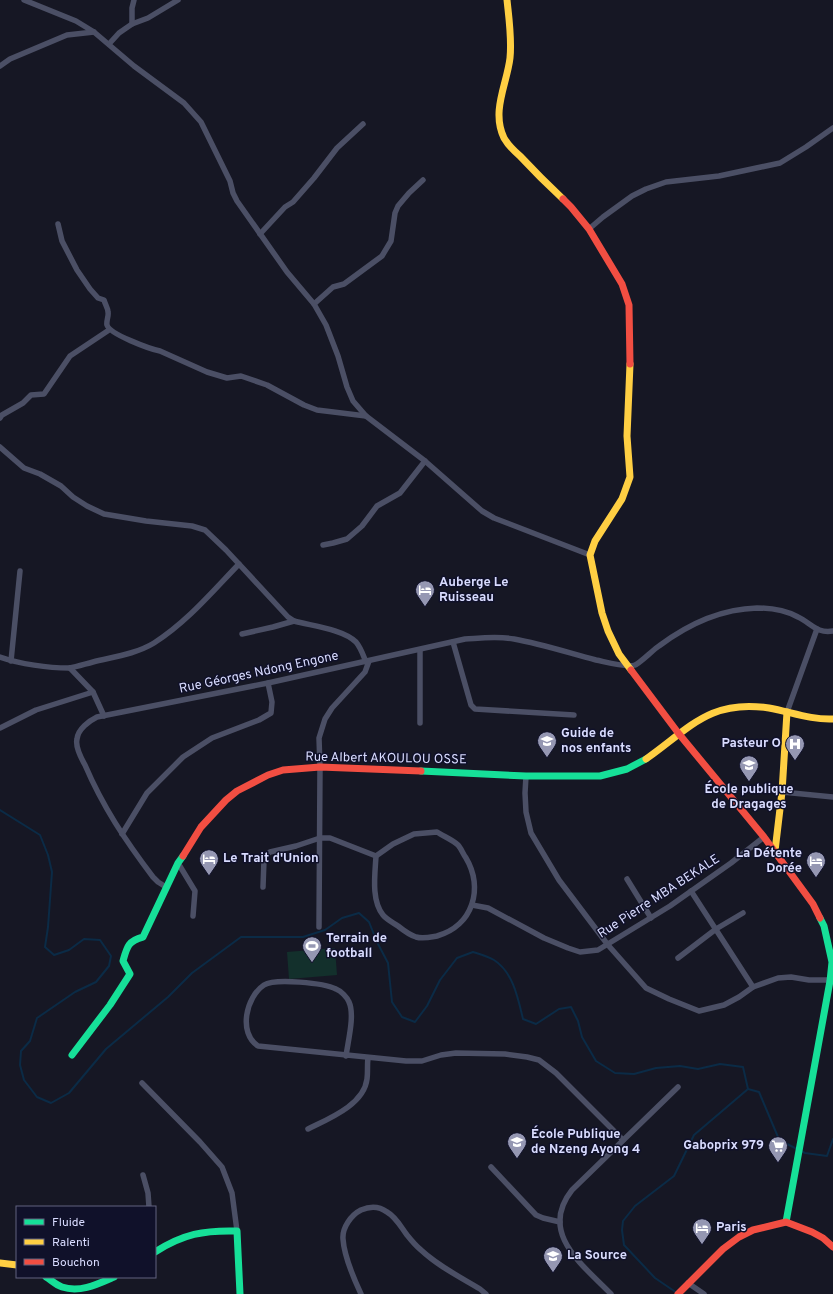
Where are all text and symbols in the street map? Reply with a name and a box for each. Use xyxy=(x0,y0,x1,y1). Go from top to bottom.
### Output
place label: Auberge Le Ruisseau xyxy=(439,575,508,606)
hotel icon: Auberge Le Ruisseau xyxy=(414,579,436,607)
street label: Rue Géorges Ndong Engone xyxy=(178,648,340,698)
place label: Guide de nos enfants xyxy=(561,726,632,757)
school or university icon: Guide de nos enfants xyxy=(536,730,558,758)
hospital icon: Pasteur O xyxy=(784,733,806,761)
place label: Pasteur O xyxy=(722,736,781,752)
street label: Rue Albert AKOULOU OSSE xyxy=(305,750,467,768)
school or university icon: École publique de Dragages xyxy=(738,754,760,782)
place label: École publique de Dragages xyxy=(705,780,793,813)
place label: La Détente Dorée xyxy=(736,846,802,877)
hotel icon: Le Trait d'Union xyxy=(198,848,220,876)
hotel icon: La Détente Dorée xyxy=(805,850,827,878)
place label: Le Trait d'Union xyxy=(223,851,319,867)
street label: Rue Pierre MBA BEKALE xyxy=(595,852,723,942)
place label: Terrain de football xyxy=(326,931,387,962)
sports icon: Terrain de football xyxy=(301,935,323,963)
place label: École Publique de Nzeng Ayong 4 xyxy=(531,1125,640,1158)
school or university icon: École Publique de Nzeng Ayong 4 xyxy=(506,1131,528,1159)
supermarket icon: Gaboprix 979 xyxy=(767,1135,789,1163)
place label: Gaboprix 979 xyxy=(683,1138,764,1154)
legend xyxy=(16,1206,156,1278)
text: Fluide xyxy=(52,1215,85,1231)
hotel icon: Paris xyxy=(691,1217,713,1245)
place label: Paris xyxy=(716,1220,747,1236)
text: Ralenti xyxy=(52,1235,90,1251)
school or university icon: La Source xyxy=(542,1245,564,1273)
place label: La Source xyxy=(567,1248,627,1264)
text: Bouchon xyxy=(52,1255,100,1271)

